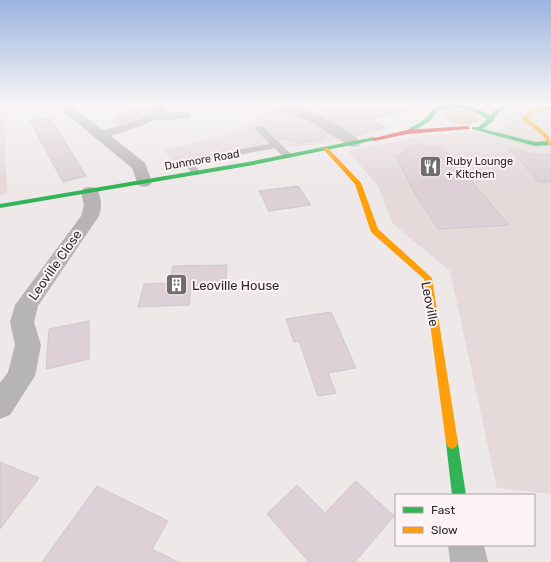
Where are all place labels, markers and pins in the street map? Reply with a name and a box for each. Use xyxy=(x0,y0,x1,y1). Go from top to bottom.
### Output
restaurant icon: Ruby Lounge + Kitchen xyxy=(418,154,444,180)
place label: Ruby Lounge + Kitchen xyxy=(446,155,513,181)
building icon: Leoville House xyxy=(163,272,189,298)
place label: Leoville House xyxy=(192,278,279,293)

